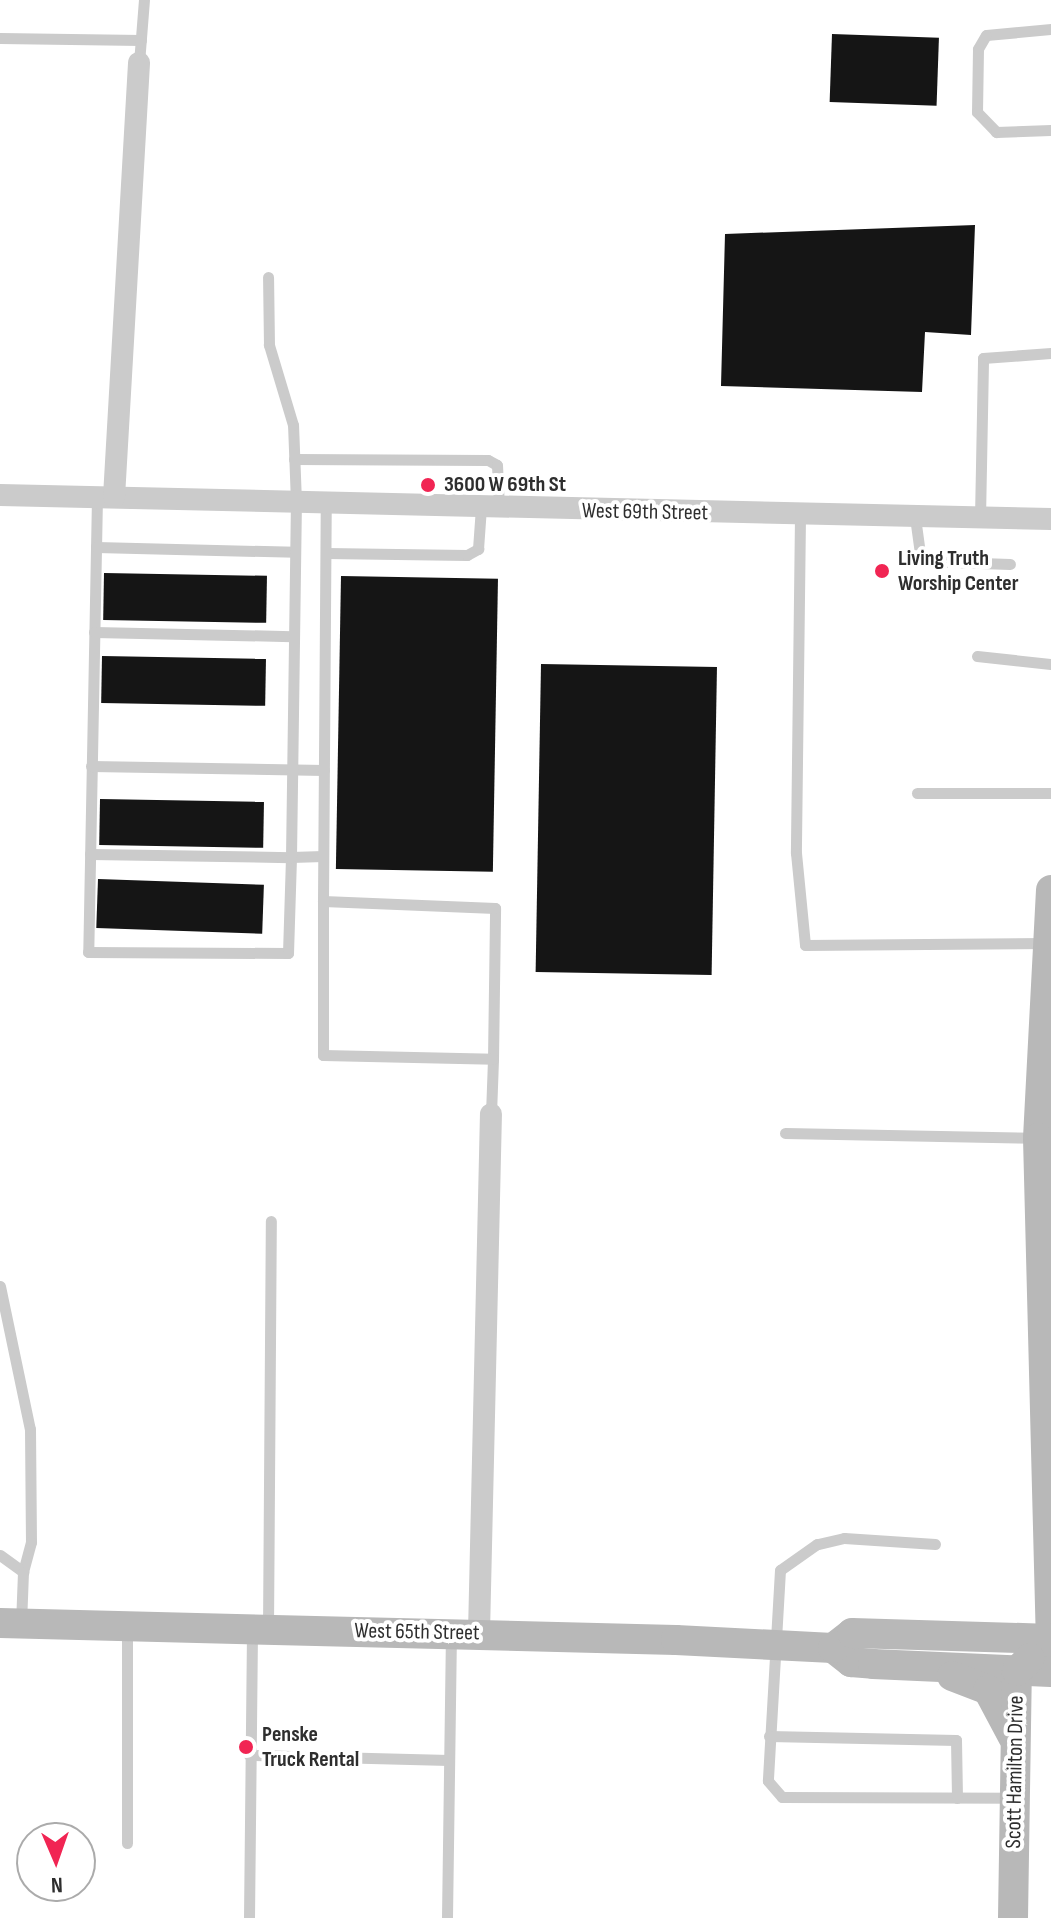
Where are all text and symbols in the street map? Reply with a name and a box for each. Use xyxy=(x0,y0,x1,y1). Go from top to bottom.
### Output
place label: 3600 W 69th St xyxy=(444,472,566,498)
marker: 3600 W 69th St xyxy=(419,476,437,494)
street label: West 69th Street xyxy=(582,498,708,526)
place label: Living Truth Worship Center xyxy=(898,545,1019,596)
marker: Living Truth Worship Center xyxy=(873,562,891,580)
street label: West 65th Street xyxy=(354,1618,480,1646)
street label: Scott Hamilton Drive xyxy=(1000,1695,1030,1849)
place label: Penske Truck Rental xyxy=(262,1721,359,1772)
marker: Penske Truck Rental xyxy=(237,1738,255,1756)
north arrow xyxy=(16,1822,96,1902)
text: N xyxy=(50,1871,63,1898)

